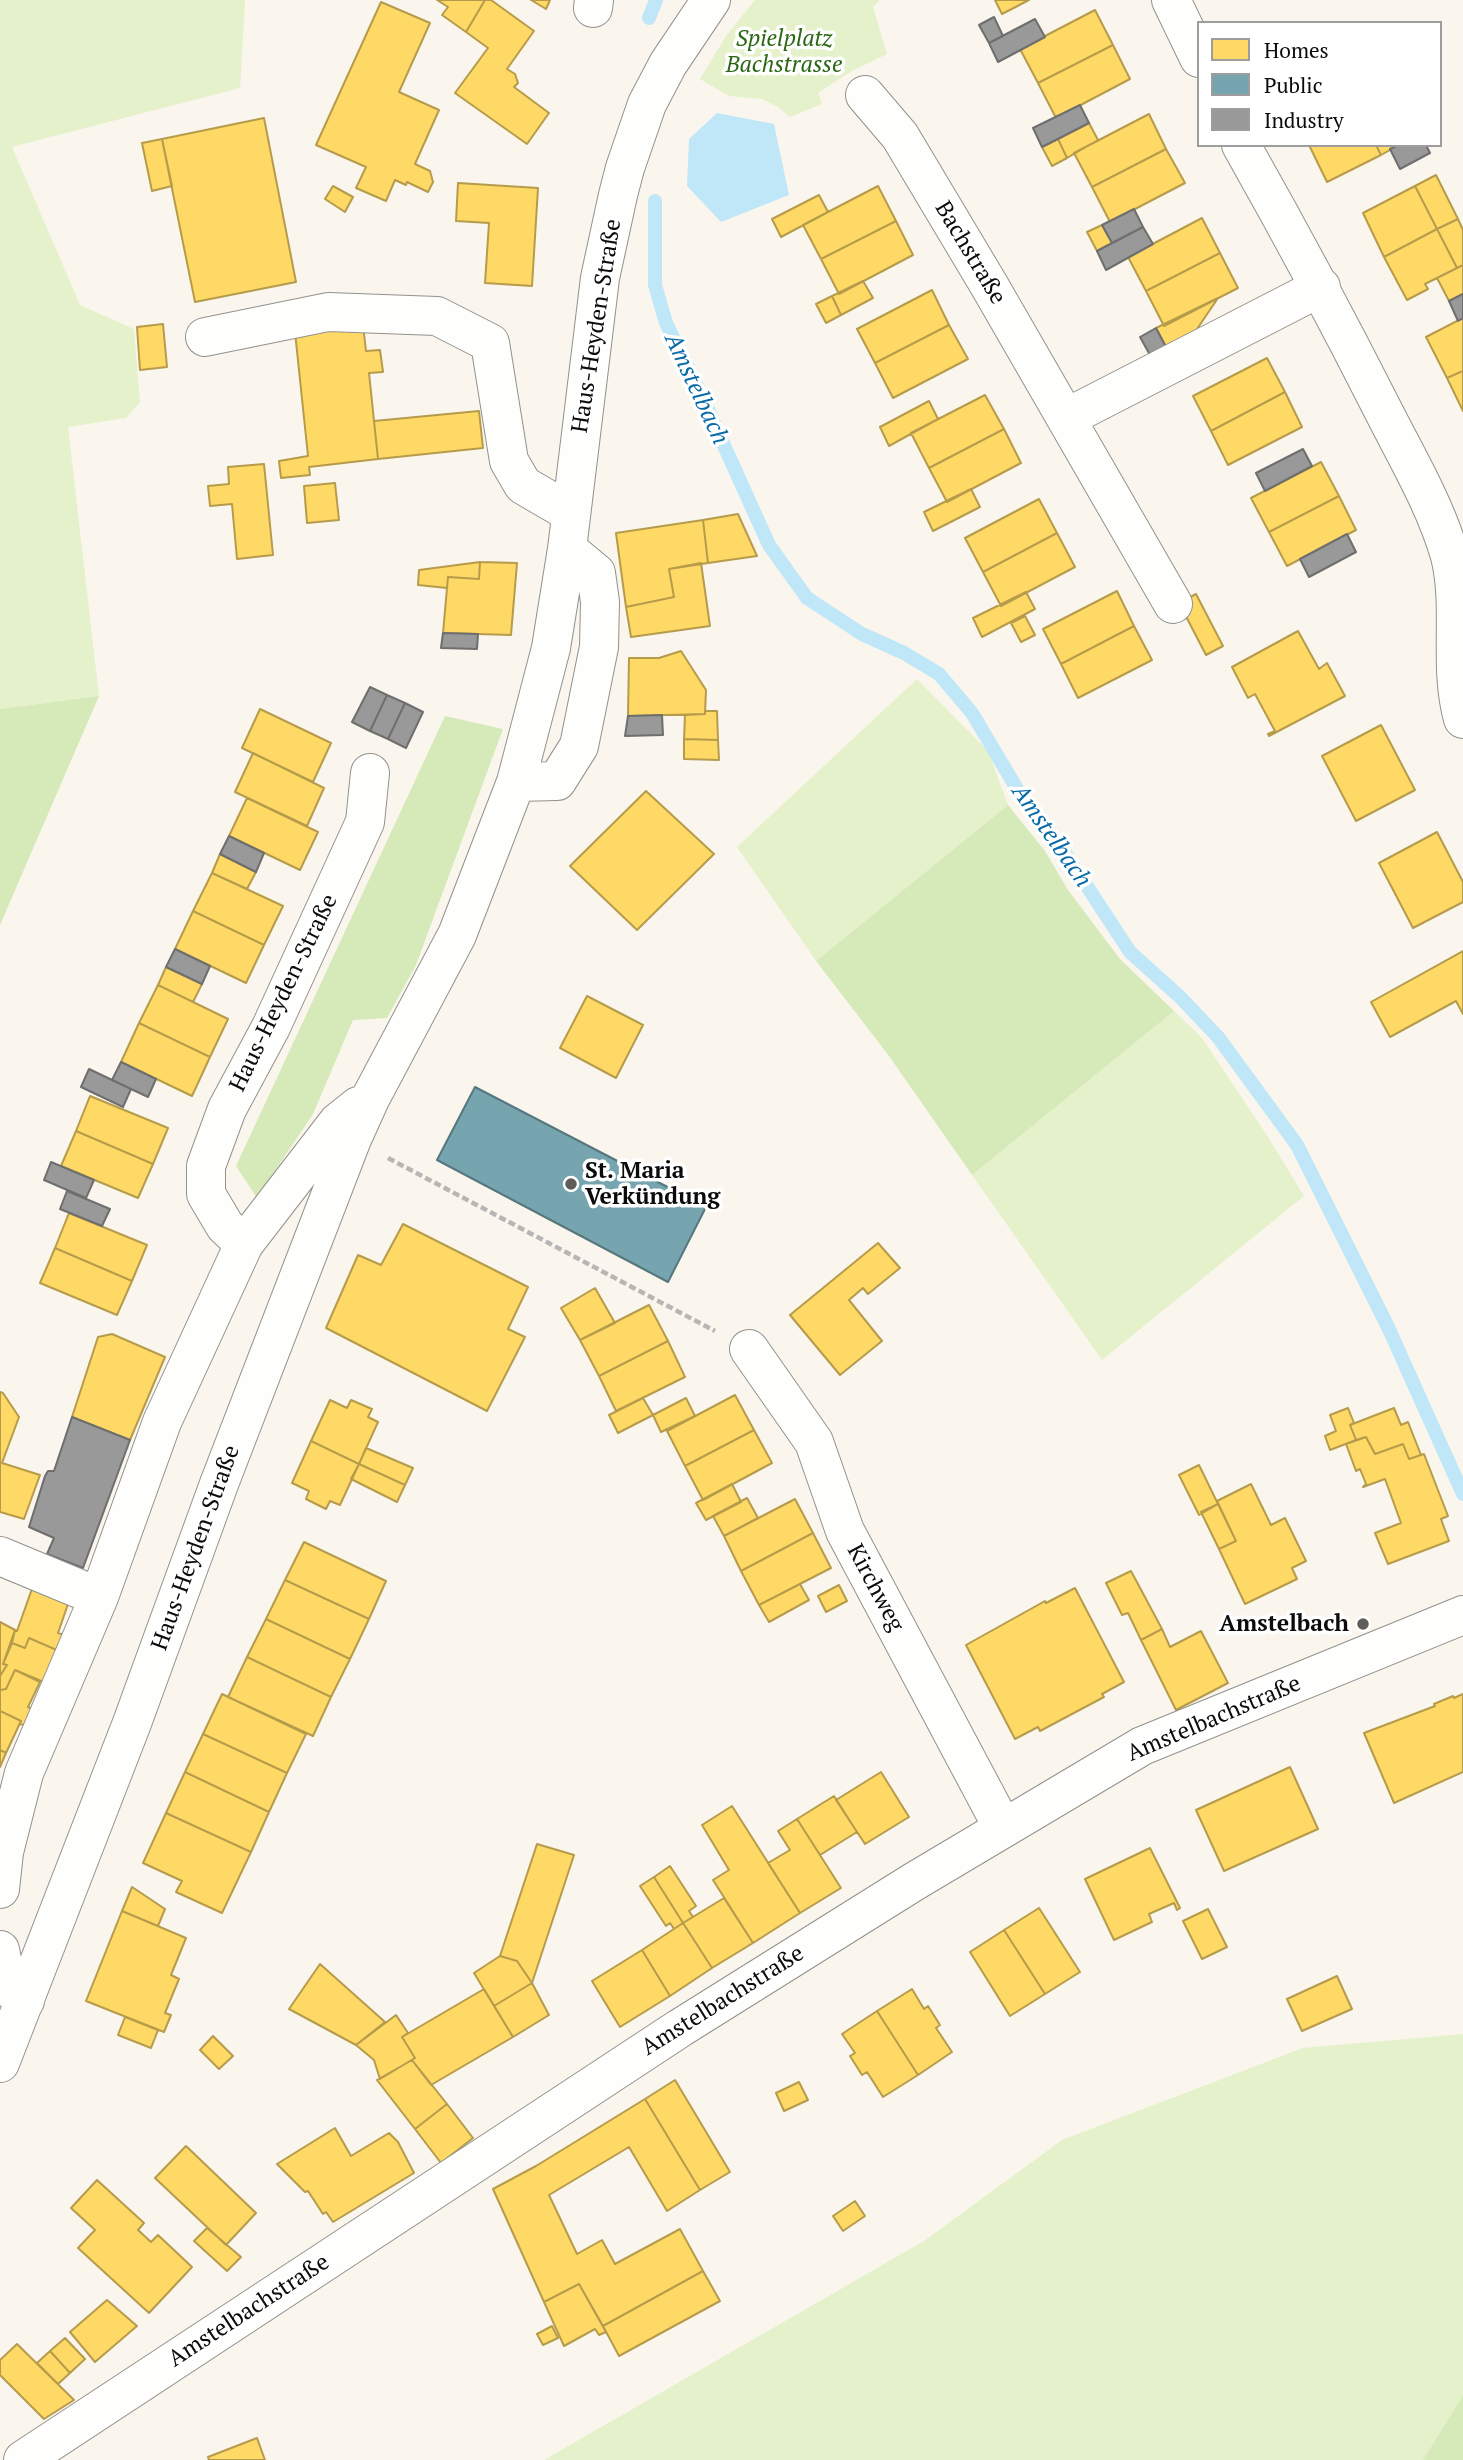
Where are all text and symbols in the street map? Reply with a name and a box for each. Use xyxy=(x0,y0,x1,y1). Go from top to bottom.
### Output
legend xyxy=(1197,21,1442,147)
park label: Spielplatz Bachstrasse xyxy=(726,25,842,79)
text: Homes xyxy=(1264,36,1329,64)
text: Public xyxy=(1264,71,1322,99)
text: Industry xyxy=(1264,106,1344,134)
street label: Bachstraße xyxy=(929,197,1011,309)
street label: Haus-Heyden-Straße xyxy=(566,217,628,435)
water label: Amstelbach xyxy=(658,329,734,449)
water label: Amstelbach xyxy=(1005,779,1097,893)
street label: Haus-Heyden-Straße xyxy=(224,890,344,1096)
place label: St. Maria Verkündung xyxy=(585,1157,720,1211)
marker: St. Maria Verkündung xyxy=(563,1176,579,1192)
street label: Haus-Heyden-Straße xyxy=(146,1442,246,1654)
street label: Kirchweg xyxy=(841,1540,909,1636)
place label: Amstelbach xyxy=(1219,1610,1349,1638)
marker: Amstelbach xyxy=(1355,1616,1371,1632)
street label: Amstelbachstraße xyxy=(1123,1670,1305,1768)
street label: Amstelbachstraße xyxy=(637,1940,809,2062)
street label: Amstelbachstraße xyxy=(163,2249,335,2373)

